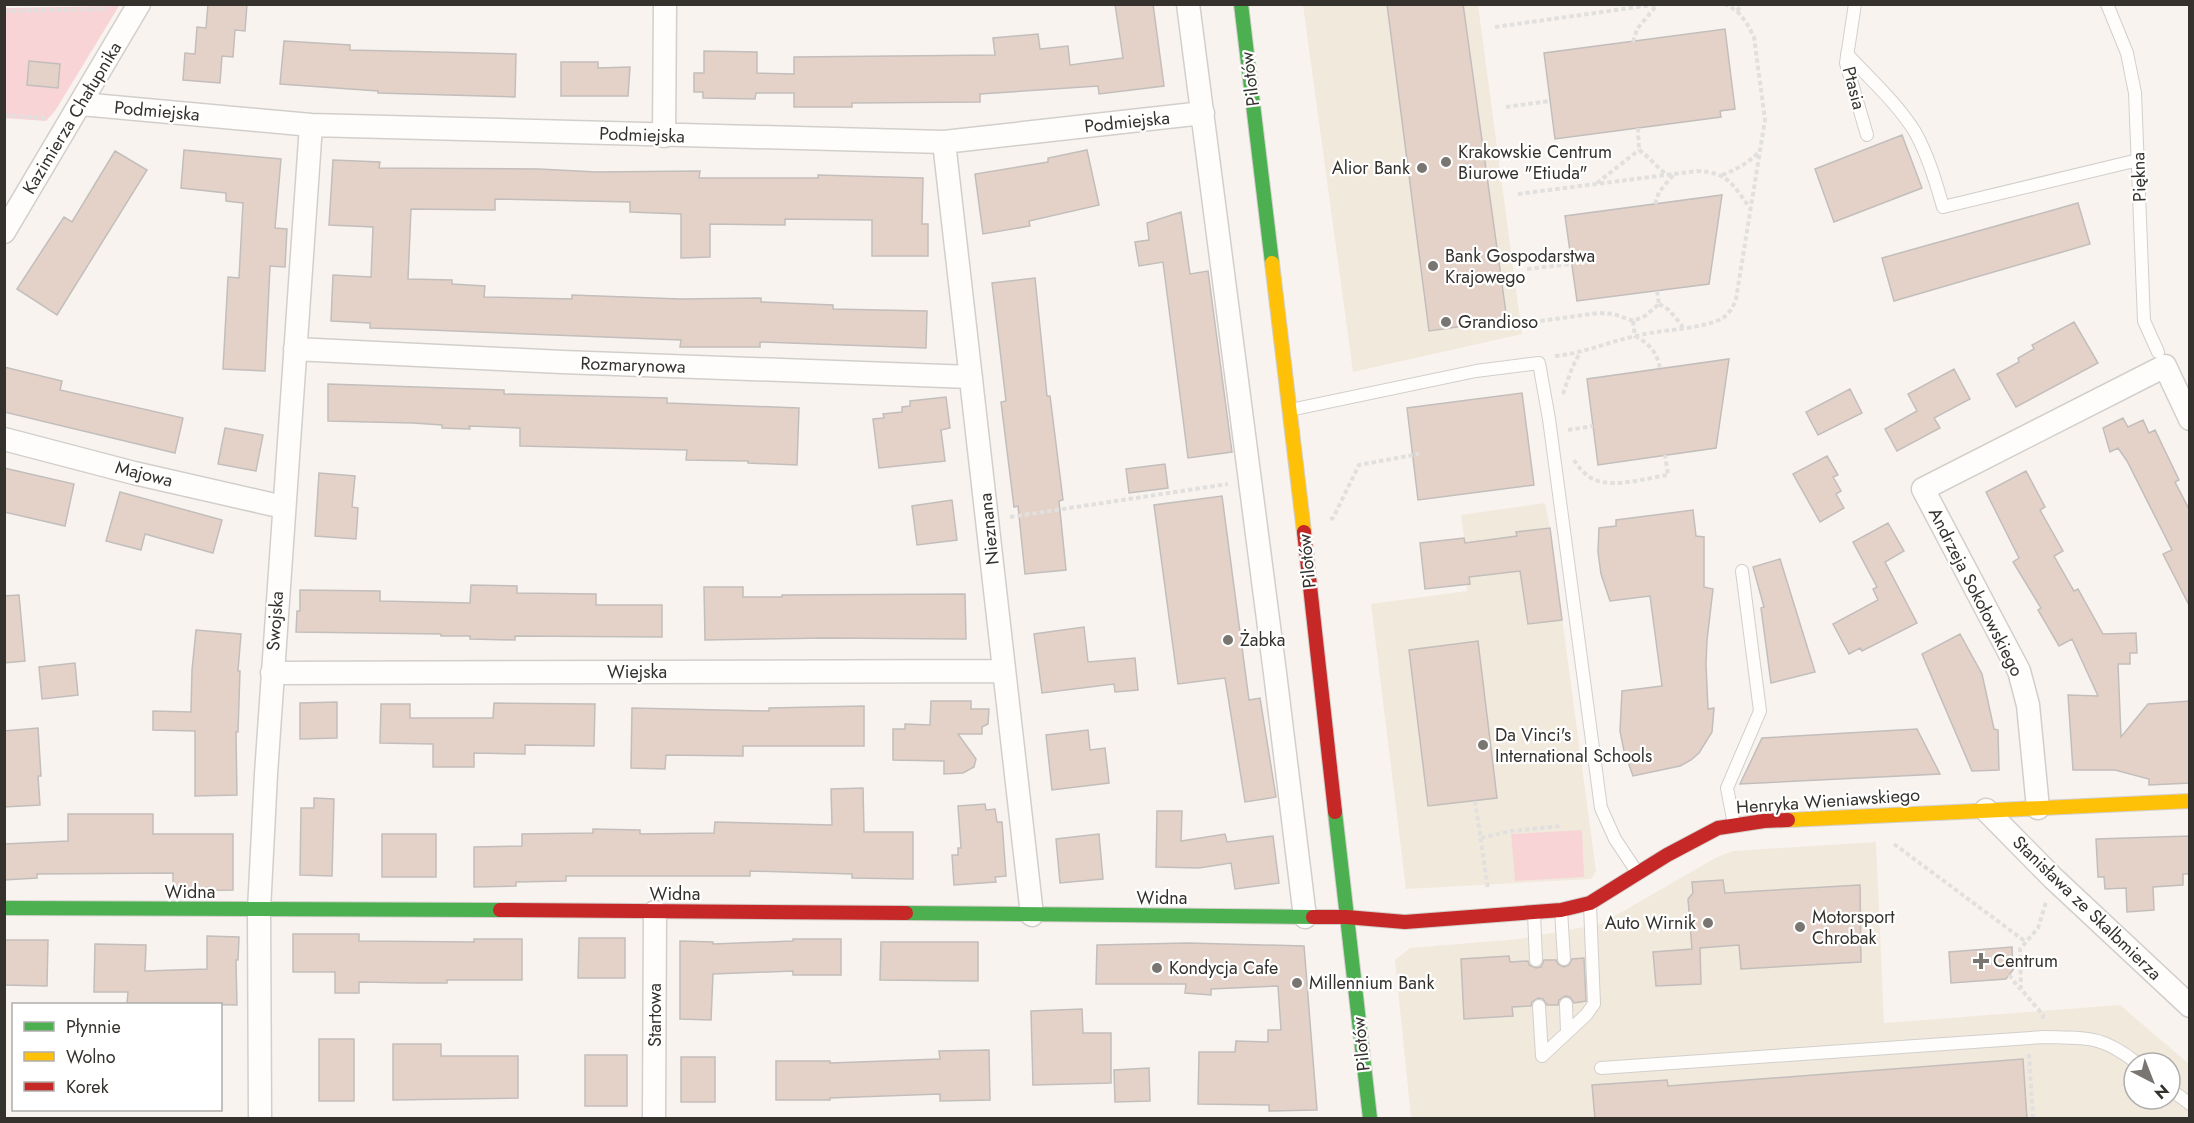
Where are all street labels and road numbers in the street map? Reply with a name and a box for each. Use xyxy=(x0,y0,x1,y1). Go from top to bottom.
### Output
street label: Kazimierza Chałupnika xyxy=(16,37,128,199)
street label: Pilotów xyxy=(1234,50,1266,108)
street label: Ptasia xyxy=(1836,64,1872,112)
street label: Podmiejska xyxy=(113,94,201,128)
street label: Podmiejska xyxy=(1083,105,1171,139)
street label: Podmiejska xyxy=(599,121,685,149)
street label: Piękna xyxy=(2125,152,2153,202)
street label: Rozmarynowa xyxy=(580,350,686,380)
street label: Majowa xyxy=(113,454,175,494)
street label: Nieznana xyxy=(972,492,1006,566)
street label: Andrzeja Sokołowskiego xyxy=(1922,503,2030,681)
street label: Pilotów xyxy=(1291,532,1323,590)
street label: Swojska xyxy=(260,590,290,652)
street label: Wiejska xyxy=(607,659,667,685)
street label: Henryka Wieniawskiego xyxy=(1735,782,1921,820)
street label: Stanisława ze Skalbmierza xyxy=(2007,830,2167,986)
street label: Widna xyxy=(165,879,215,905)
street label: Widna xyxy=(650,881,700,907)
street label: Widna xyxy=(1137,885,1187,911)
street label: Startowa xyxy=(642,983,668,1047)
street label: Pilotów xyxy=(1345,1015,1377,1073)

